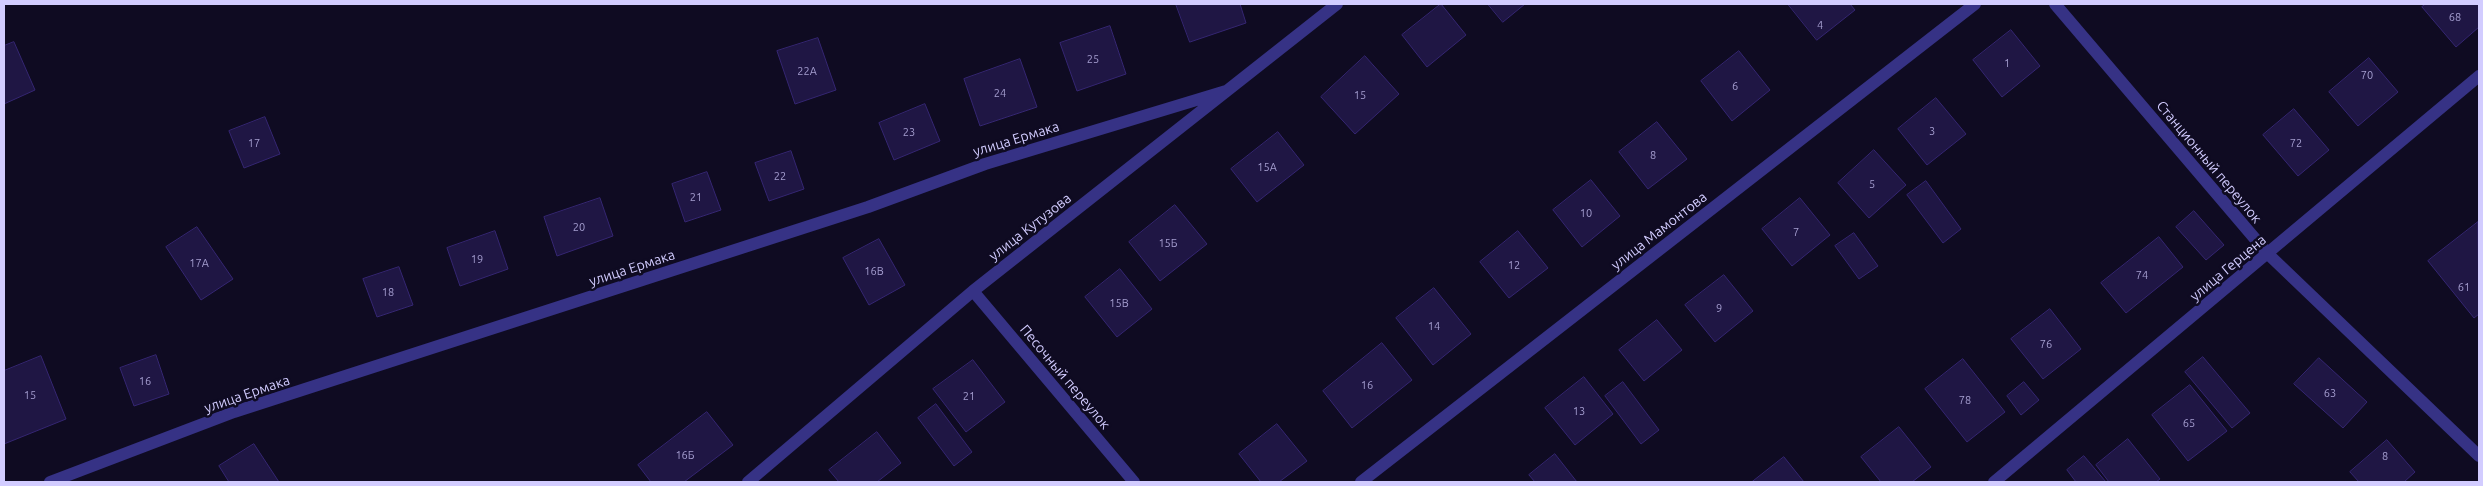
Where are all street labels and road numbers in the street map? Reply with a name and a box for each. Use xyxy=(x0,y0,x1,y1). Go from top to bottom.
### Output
street label: Станционный переулок xyxy=(2153,97,2265,227)
street label: улица Ермака xyxy=(971,118,1061,160)
street label: улица Мамонтова xyxy=(1608,188,1710,274)
street label: улица Кутузова xyxy=(986,190,1074,264)
street label: улица Герцена xyxy=(2186,231,2270,305)
street label: улица Ермака xyxy=(587,246,677,290)
street label: Песочный переулок xyxy=(1016,321,1114,433)
street label: улица Ермака xyxy=(202,372,292,416)

